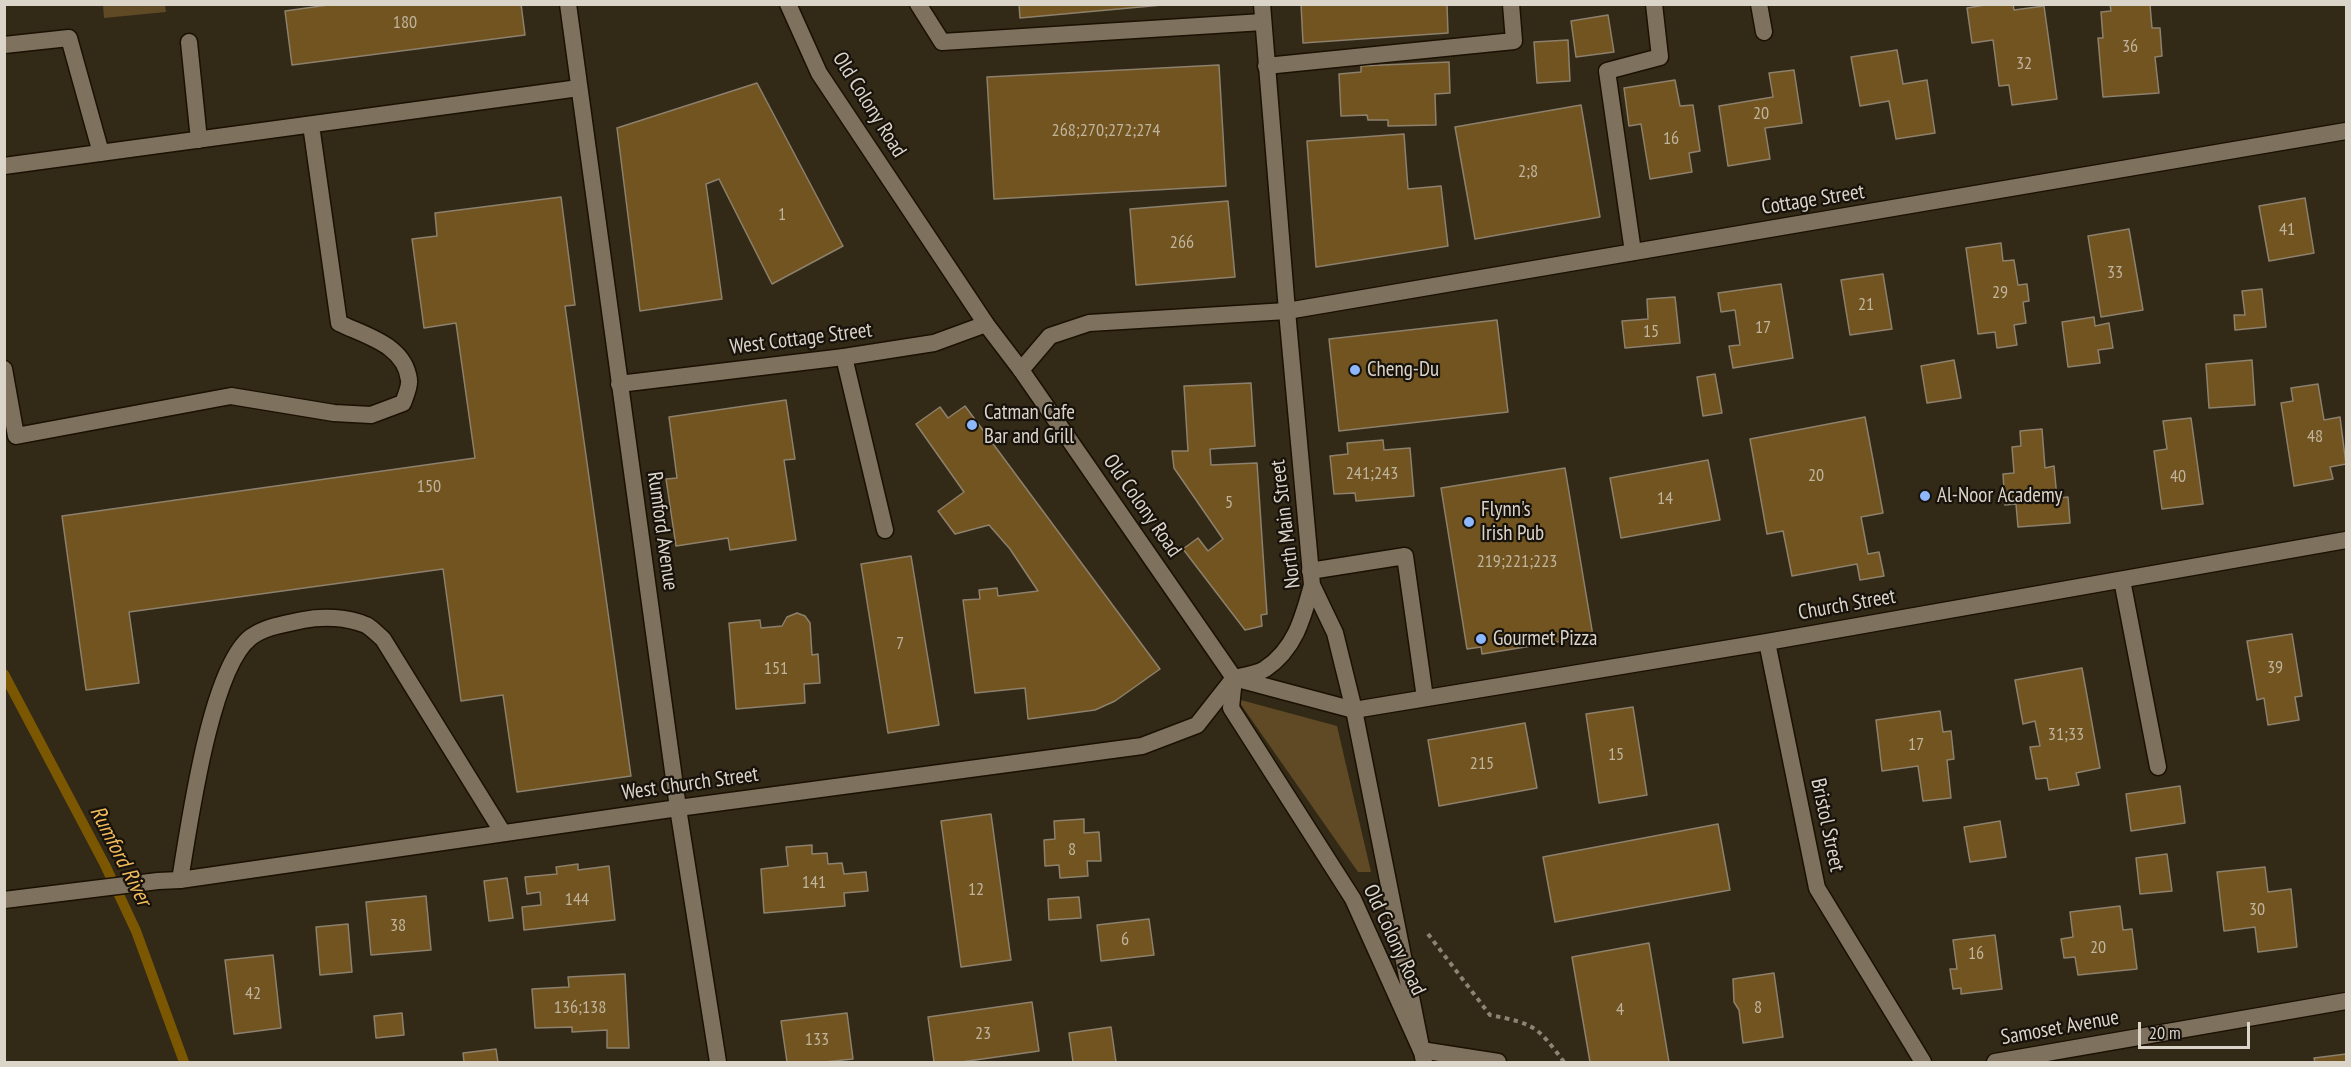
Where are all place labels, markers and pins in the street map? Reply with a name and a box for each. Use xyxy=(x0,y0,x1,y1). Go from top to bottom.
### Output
place label: Cheng-Du xyxy=(1367,357,1439,383)
marker: Cheng-Du xyxy=(1348,363,1362,377)
place label: Catman Cafe Bar and Grill xyxy=(984,400,1075,450)
marker: Catman Cafe Bar and Grill xyxy=(965,418,979,432)
place label: Al-Noor Academy xyxy=(1937,483,2062,509)
marker: Al-Noor Academy xyxy=(1918,489,1932,503)
place label: Flynn's Irish Pub xyxy=(1481,497,1544,547)
marker: Flynn's Irish Pub xyxy=(1462,515,1476,529)
place label: Gourmet Pizza xyxy=(1493,626,1597,652)
marker: Gourmet Pizza xyxy=(1474,632,1488,646)

